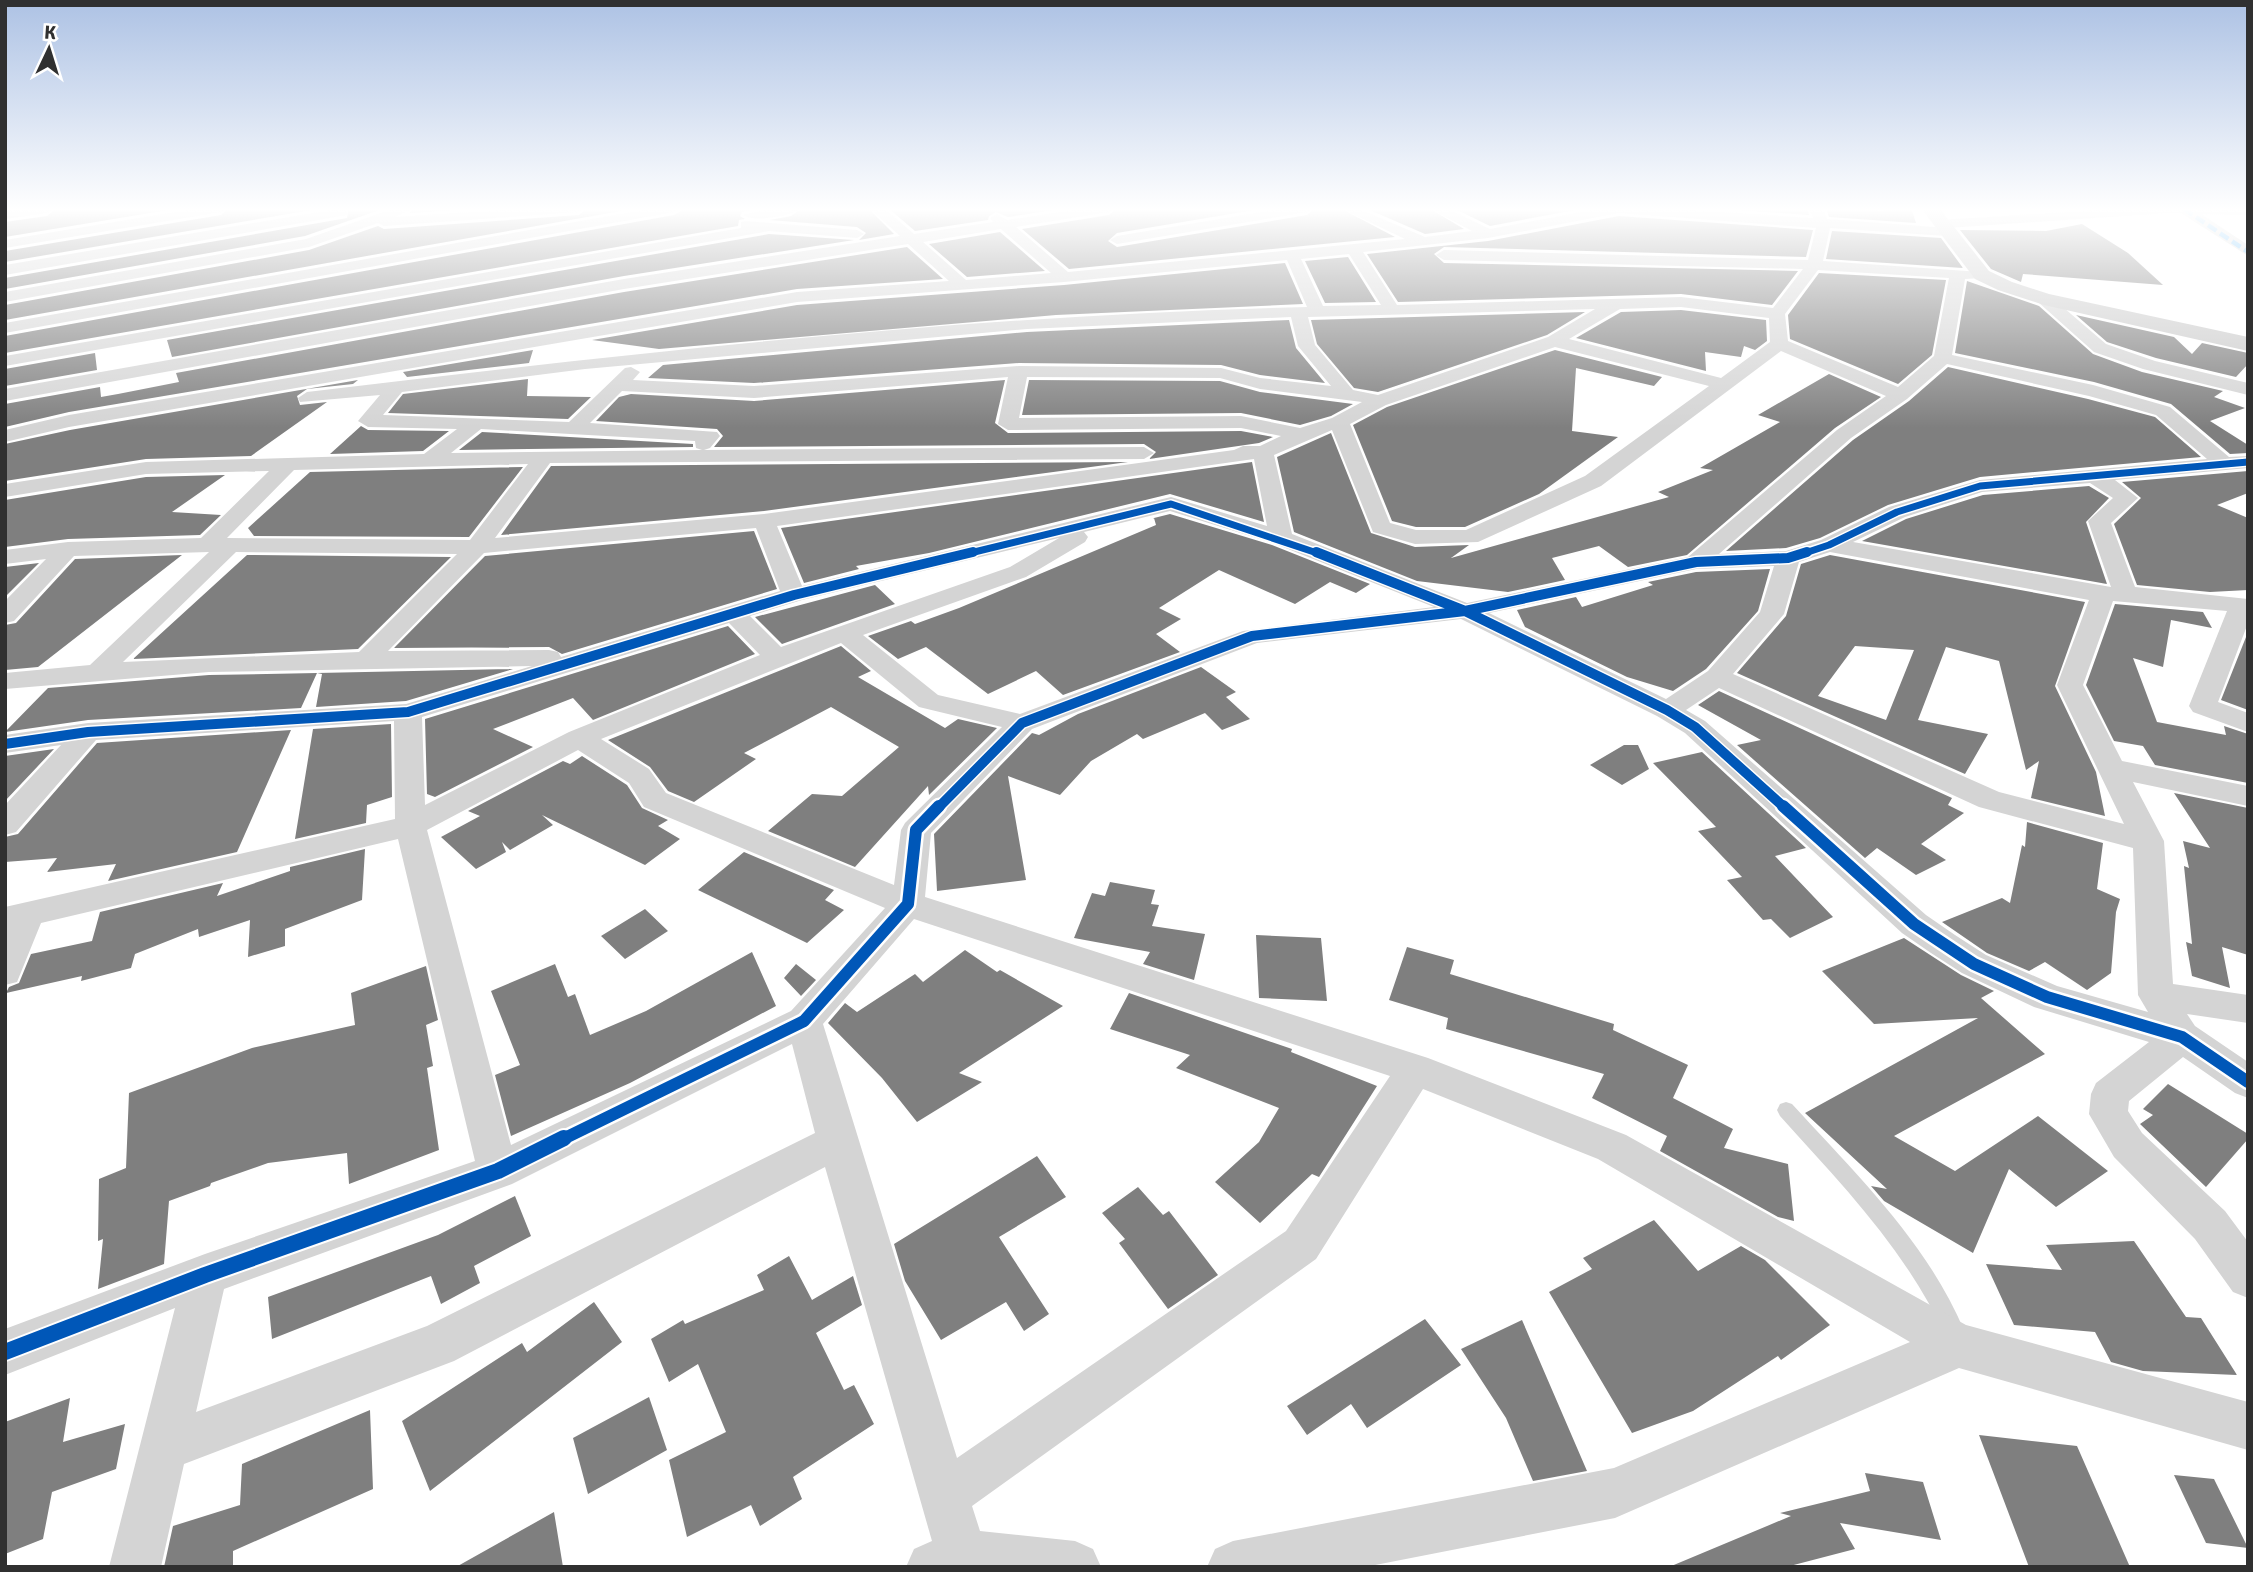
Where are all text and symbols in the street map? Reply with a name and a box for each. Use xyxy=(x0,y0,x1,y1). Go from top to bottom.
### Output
north arrow xyxy=(14,14,84,84)
text: K xyxy=(43,21,57,45)

